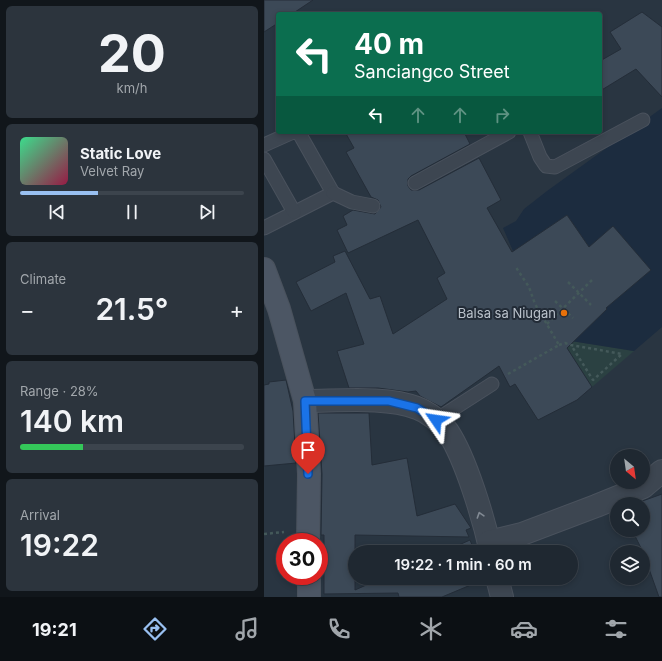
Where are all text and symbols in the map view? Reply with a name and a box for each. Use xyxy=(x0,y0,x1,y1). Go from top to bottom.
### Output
text: 20 xyxy=(98,22,166,85)
text: 40 m xyxy=(354,27,424,61)
icon: left xyxy=(288,28,340,80)
text: Sanciangco Street xyxy=(354,61,510,82)
text: km/h xyxy=(117,80,147,96)
icon: left xyxy=(365,104,387,126)
icon: ahead xyxy=(407,104,429,126)
icon: ahead xyxy=(449,104,471,126)
icon: right xyxy=(491,104,513,126)
text: Static Love xyxy=(80,144,161,163)
text: Velvet Ray xyxy=(80,163,144,179)
icon: previous xyxy=(46,201,68,223)
icon: pause xyxy=(121,201,143,223)
icon: next xyxy=(196,201,218,223)
text: Climate xyxy=(20,271,66,287)
text: 21.5° xyxy=(95,291,169,327)
text: − xyxy=(20,297,35,323)
text: + xyxy=(229,297,244,323)
place label: Balsa sa Niugan xyxy=(458,305,556,321)
marker: Balsa sa Niugan xyxy=(559,308,569,318)
text: Range · 28% xyxy=(20,383,99,399)
position arrow xyxy=(415,399,457,441)
text: 140 km xyxy=(20,403,124,439)
pin xyxy=(291,433,325,474)
icon: arrive xyxy=(297,439,319,461)
north arrow xyxy=(610,449,650,489)
map controls xyxy=(610,449,650,585)
button: search xyxy=(610,497,650,537)
text: Arrival xyxy=(20,507,60,523)
one-way arrow xyxy=(476,511,485,518)
text: 19:22 xyxy=(20,527,99,563)
speed limit sign: 30 xyxy=(276,533,328,585)
button: layers xyxy=(610,545,650,585)
text: 19:22 · 1 min · 60 m xyxy=(394,555,532,574)
icon: directions xyxy=(141,615,169,643)
icon: music xyxy=(233,615,261,643)
icon: phone xyxy=(325,615,353,643)
icon: climate xyxy=(417,615,445,643)
icon: car xyxy=(510,615,538,643)
icon: filters xyxy=(602,615,630,643)
text: 19:21 xyxy=(32,619,77,640)

